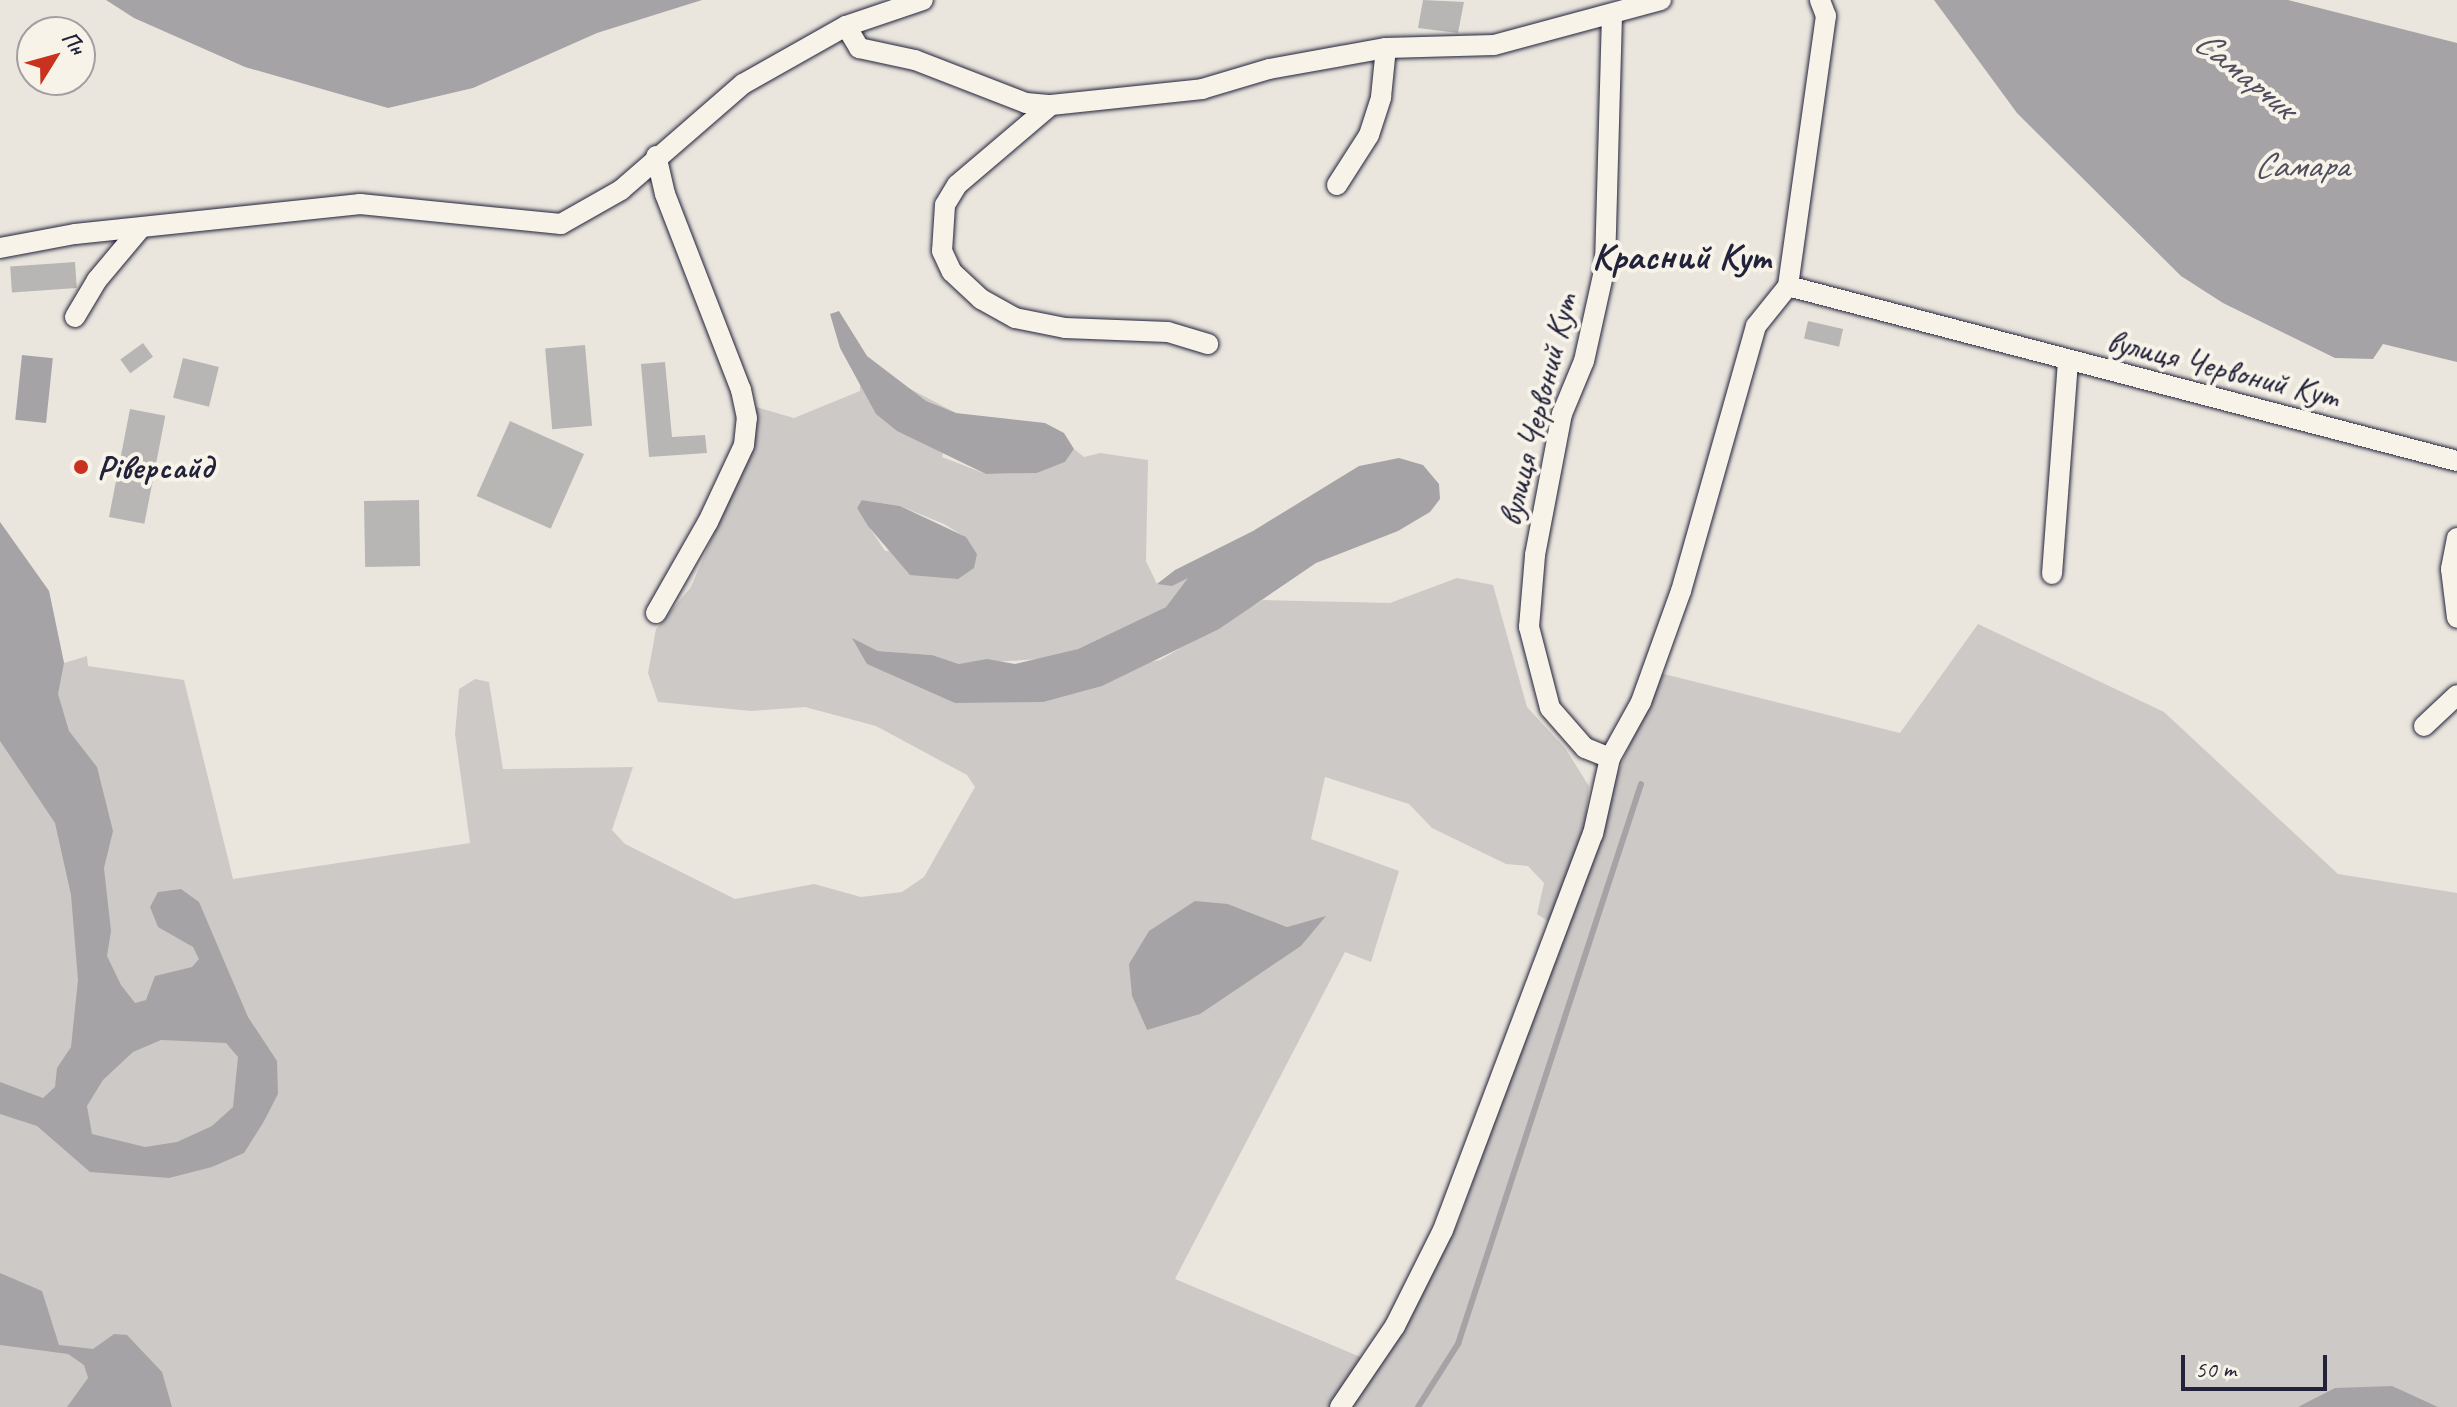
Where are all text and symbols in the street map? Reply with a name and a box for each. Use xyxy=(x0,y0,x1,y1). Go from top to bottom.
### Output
north arrow xyxy=(16,16,96,96)
water label: Самарчик xyxy=(2186,20,2304,128)
text: Пн xyxy=(55,25,92,60)
water label: Самара xyxy=(2254,144,2348,188)
district label: Красний Кут xyxy=(1592,234,1770,280)
street label: вулиця Червоний Кут xyxy=(1489,290,1585,530)
street label: вулиця Червоний Кут xyxy=(2103,320,2343,416)
place label: Ріверсайд xyxy=(97,447,213,487)
marker: Ріверсайд xyxy=(72,458,90,476)
scale bar xyxy=(2185,1339,2331,1389)
text: 50 m xyxy=(2195,1354,2236,1384)

